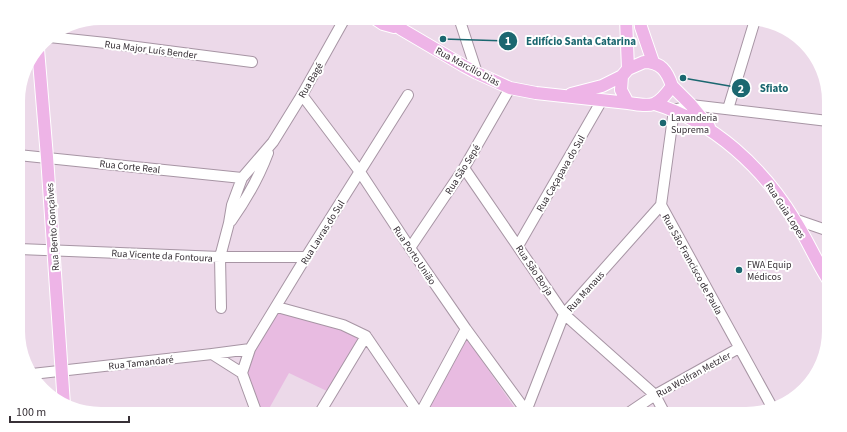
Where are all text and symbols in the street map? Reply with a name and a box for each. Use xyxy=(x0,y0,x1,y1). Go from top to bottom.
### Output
callout: Edifício Santa Catarina xyxy=(498,30,644,53)
text: 1 xyxy=(505,33,511,50)
text: Edifício Santa Catarina xyxy=(526,34,636,49)
street label: Rua Major Luís Bender xyxy=(104,37,198,63)
street label: Rua Marcílio Dias xyxy=(433,44,502,90)
street label: Rua Bagé xyxy=(295,60,327,101)
callout: Sfiato xyxy=(731,77,796,100)
text: 2 xyxy=(738,81,744,98)
text: Sfiato xyxy=(760,81,788,96)
place label: Lavanderia Suprema xyxy=(671,111,717,137)
marker: Lavanderia Suprema xyxy=(658,118,668,128)
street label: Rua Caçapava do Sul xyxy=(533,132,589,215)
street label: Rua São Sepé xyxy=(442,142,484,197)
street label: Rua Corte Real xyxy=(99,157,161,177)
street label: Rua Guia Lopes xyxy=(762,180,809,241)
street label: Rua Bento Gonçalves xyxy=(43,183,63,271)
street label: Rua Lavras do Sul xyxy=(297,197,348,267)
street label: Rua São Francisco de Paula xyxy=(659,212,726,317)
street label: Rua Porto União xyxy=(389,223,439,288)
street label: Rua São Borja xyxy=(512,242,556,299)
street label: Rua Vicente da Fontoura xyxy=(111,246,213,266)
place label: FWA Equip Médicos xyxy=(747,258,792,284)
marker: FWA Equip Médicos xyxy=(734,265,744,275)
street label: Rua Manaus xyxy=(564,268,608,315)
street label: Rua Wolfran Metzler xyxy=(654,348,734,401)
street label: Rua Tamandaré xyxy=(108,353,174,373)
scale bar xyxy=(10,398,129,424)
text: 100 m xyxy=(16,404,46,421)

